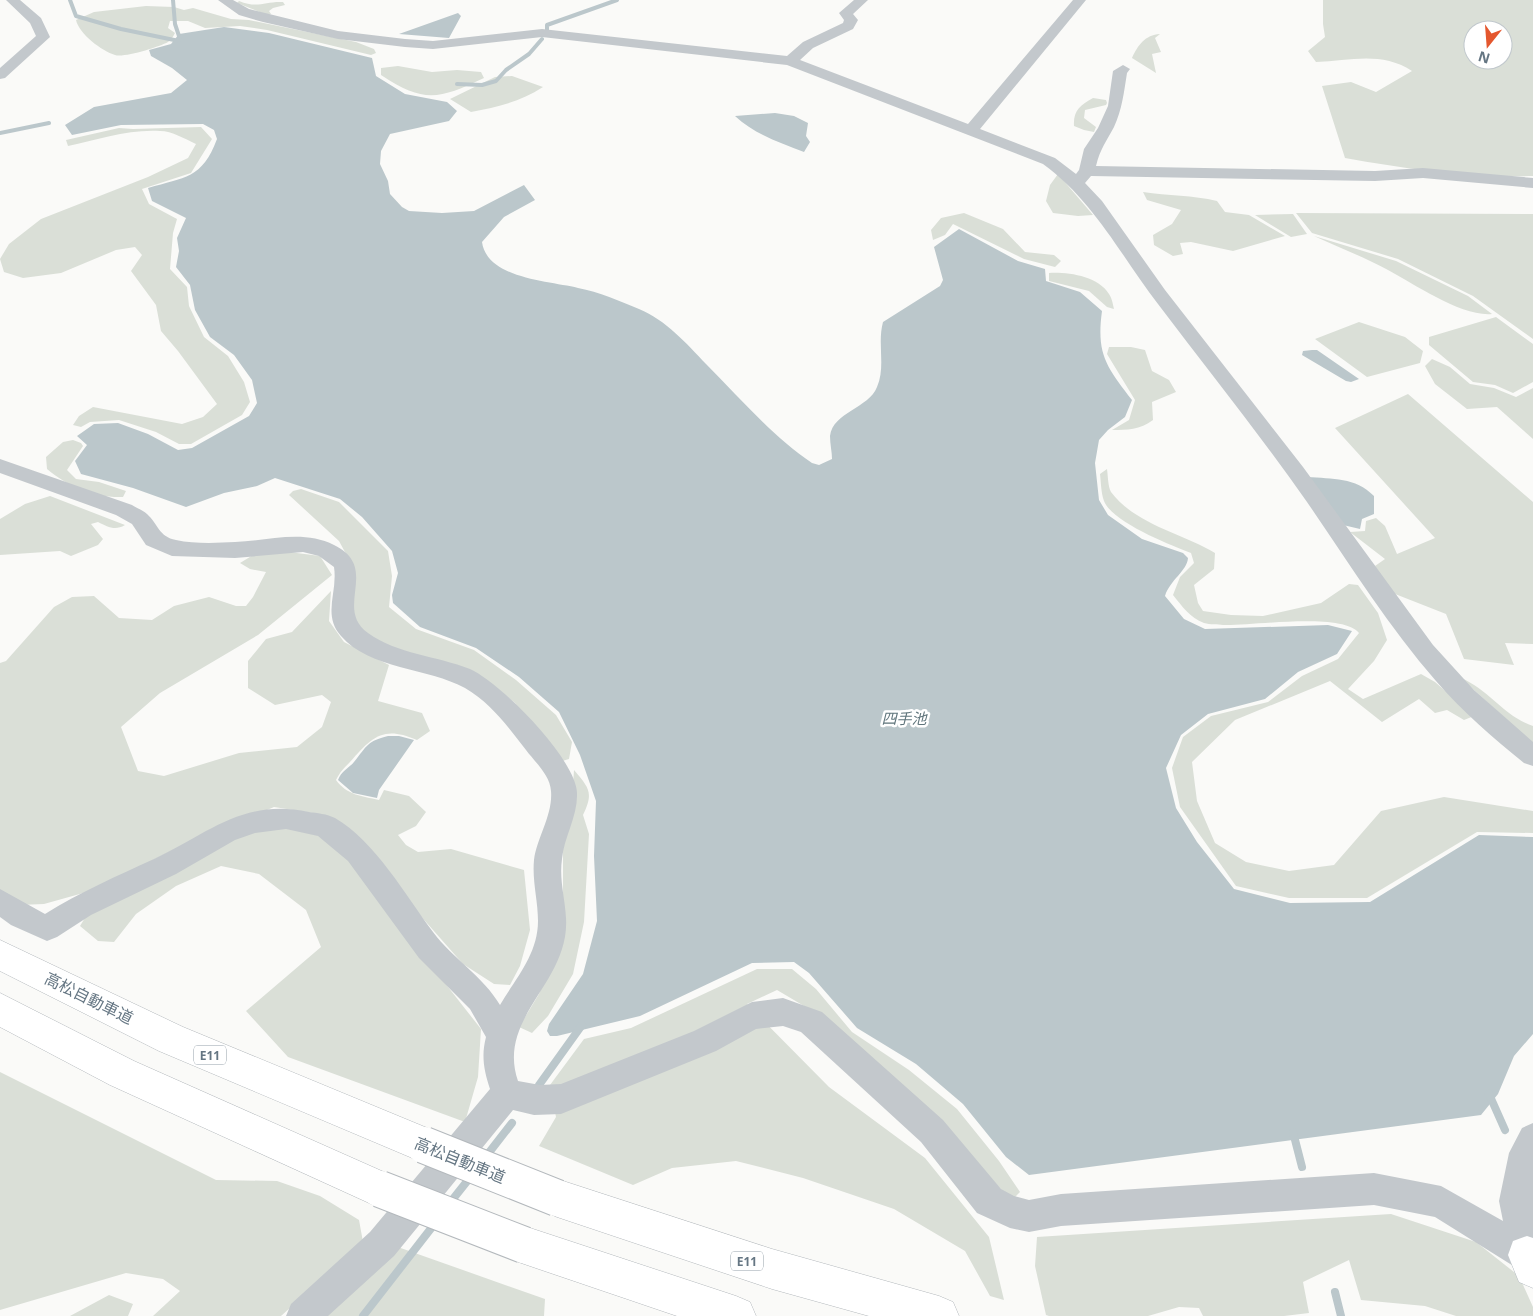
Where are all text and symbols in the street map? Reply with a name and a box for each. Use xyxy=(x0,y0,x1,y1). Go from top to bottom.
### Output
north arrow xyxy=(1463,20,1513,70)
text: N xyxy=(1476,47,1492,69)
water label: 四手池 xyxy=(881,708,928,728)
street label: 高松自動車道 xyxy=(41,967,137,1029)
road number: E11 xyxy=(194,1046,226,1064)
street label: 高松自動車道 xyxy=(411,1132,509,1188)
road number: E11 xyxy=(731,1252,763,1270)

